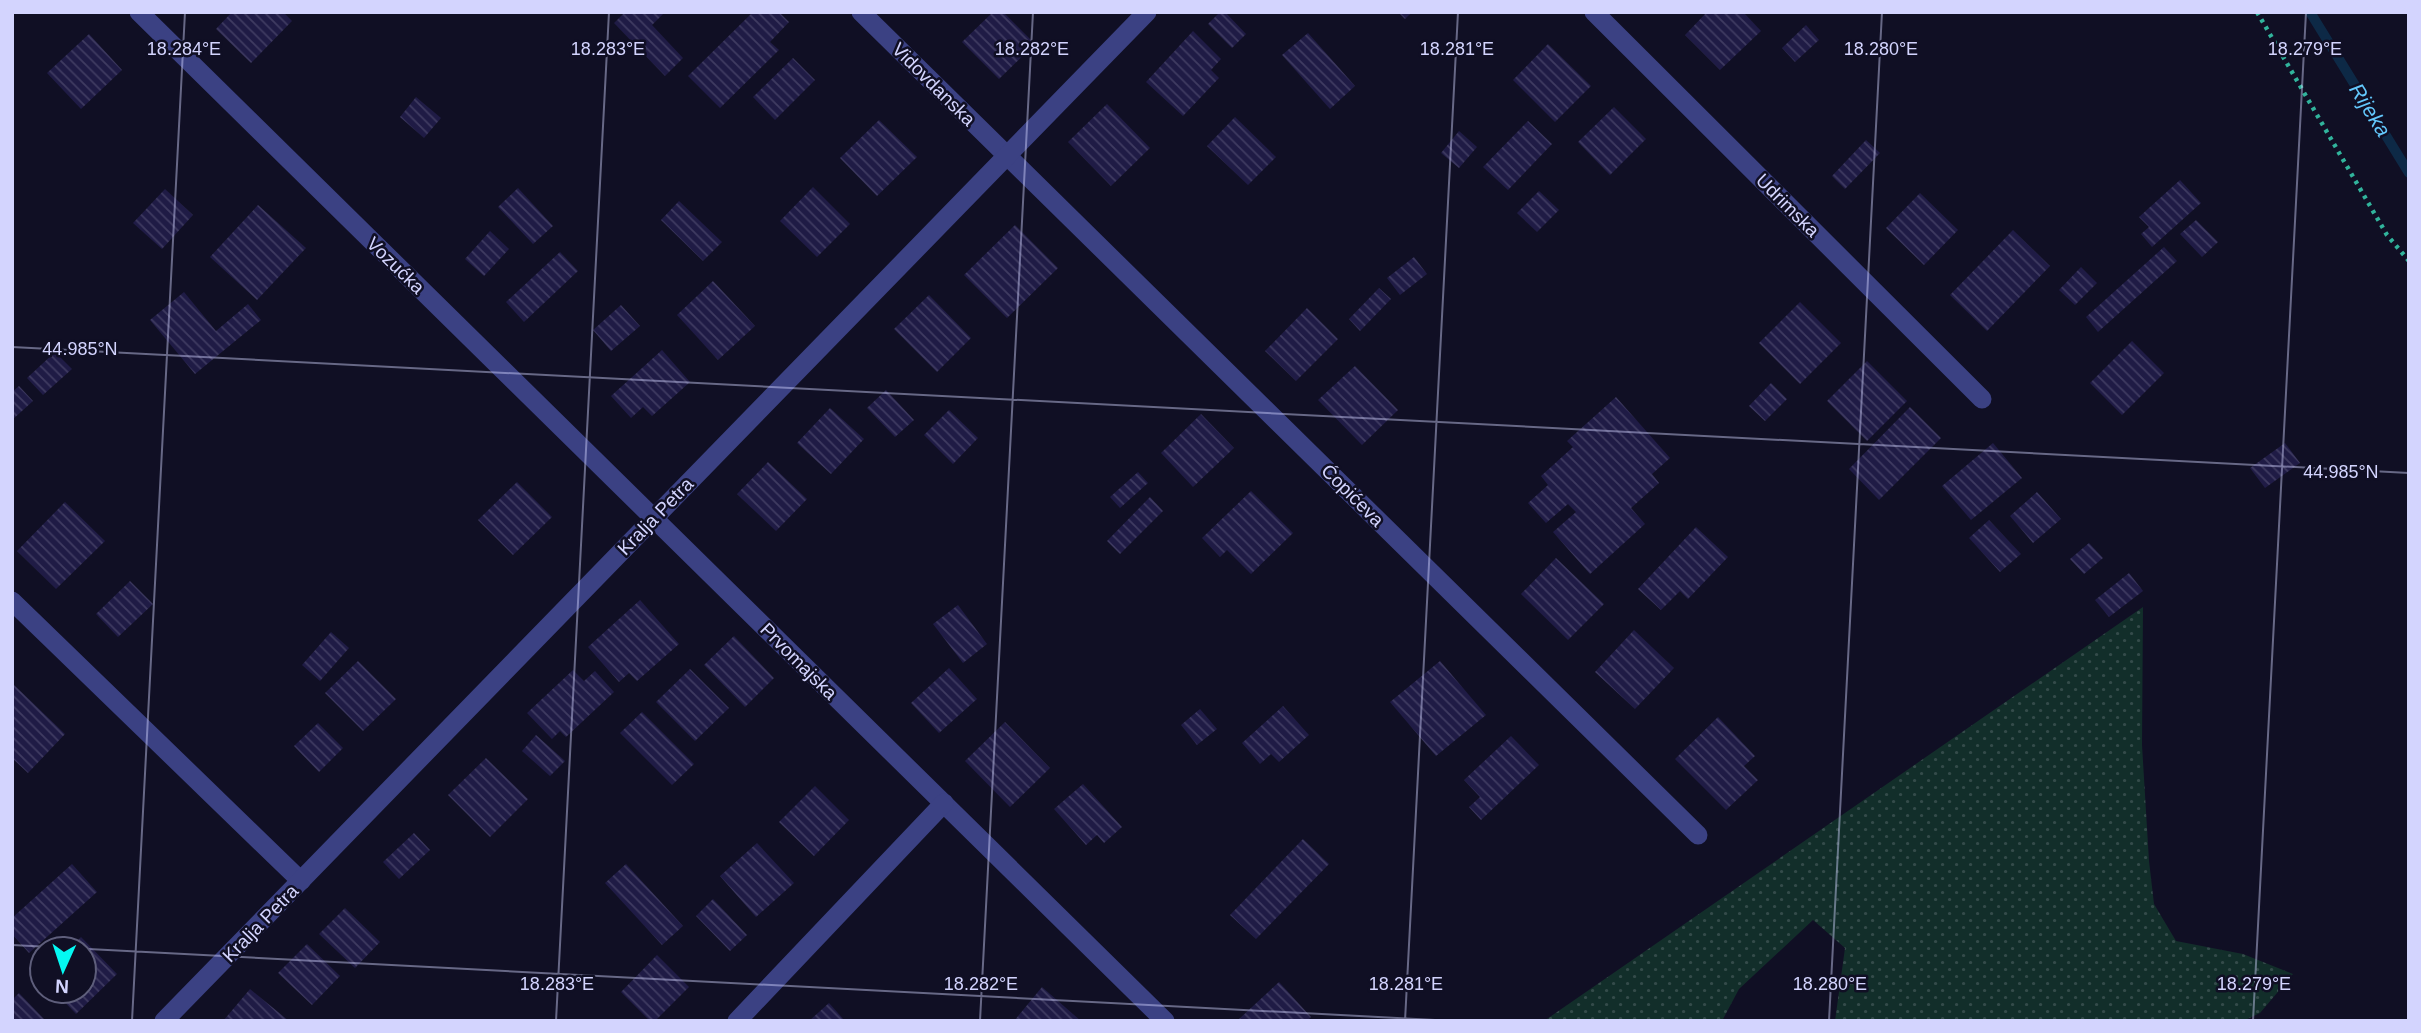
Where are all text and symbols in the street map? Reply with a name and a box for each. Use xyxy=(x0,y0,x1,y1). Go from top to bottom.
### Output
text: 18.284°E xyxy=(147,39,221,59)
text: 18.283°E xyxy=(571,39,645,59)
street label: Vidovdanska xyxy=(888,39,980,130)
text: 18.282°E xyxy=(995,39,1069,59)
text: 18.281°E xyxy=(1420,39,1494,59)
text: 18.280°E xyxy=(1844,39,1918,59)
text: 18.279°E xyxy=(2268,39,2342,59)
water label: Rijeka xyxy=(2345,79,2396,141)
street label: Udrimska xyxy=(1752,170,1824,241)
street label: Vozućka xyxy=(363,233,429,298)
text: 44.985°N xyxy=(42,339,118,359)
street label: Ćopićeva xyxy=(1317,460,1388,531)
text: 44.985°N xyxy=(2303,462,2379,482)
street label: Kralja Petra xyxy=(613,473,698,559)
street label: Prvomajska xyxy=(756,619,841,704)
street label: Kralja Petra xyxy=(218,880,303,966)
north arrow xyxy=(28,935,98,1005)
text: 18.283°E xyxy=(520,974,594,994)
text: 18.282°E xyxy=(944,974,1018,994)
text: 18.281°E xyxy=(1369,974,1443,994)
text: 18.280°E xyxy=(1793,974,1867,994)
text: 18.279°E xyxy=(2217,974,2291,994)
text: N xyxy=(55,976,70,997)

